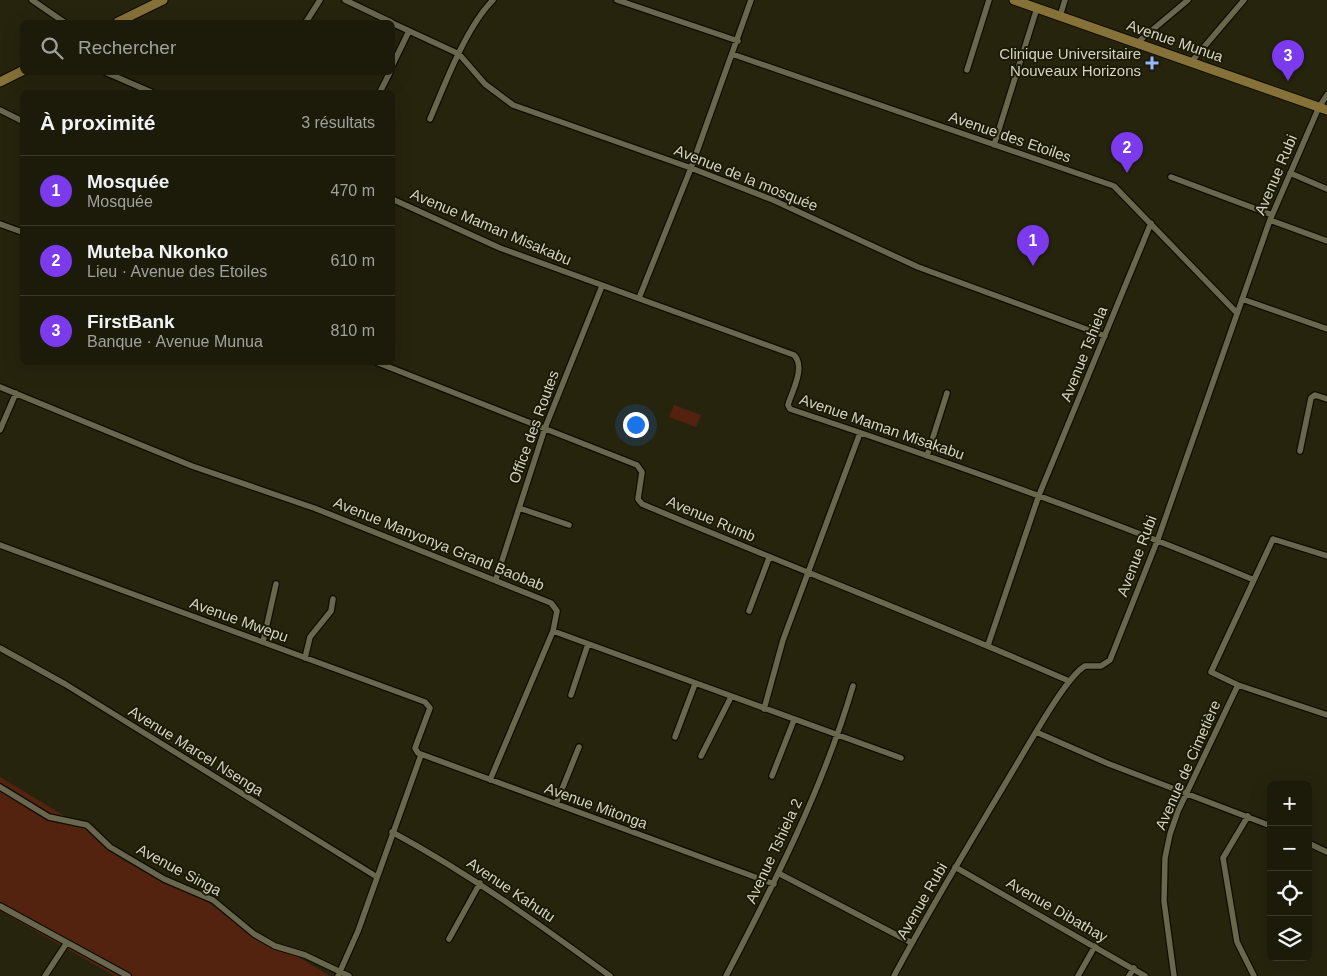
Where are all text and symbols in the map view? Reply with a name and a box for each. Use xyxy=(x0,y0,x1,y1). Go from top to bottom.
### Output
street label: Avenue Munua xyxy=(1125,16,1226,65)
search box xyxy=(20,20,395,75)
icon: search xyxy=(38,34,66,62)
text: Rechercher xyxy=(78,37,176,58)
pin: 3 xyxy=(1272,40,1304,81)
place label: Clinique Universitaire Nouveaux Horizons xyxy=(999,45,1141,79)
marker: Clinique Universitaire Nouveaux Horizons xyxy=(1145,56,1159,70)
street label: Avenue des Etoiles xyxy=(947,108,1074,165)
text: À proximité xyxy=(40,111,156,134)
text: 3 résultats xyxy=(301,114,375,131)
pin: 2 xyxy=(1111,132,1143,173)
street label: Avenue Rubi xyxy=(1251,132,1300,218)
street label: Avenue de la mosquée xyxy=(672,141,820,214)
text: Mosquée xyxy=(87,171,169,192)
text: 1 xyxy=(52,182,60,199)
text: 470 m xyxy=(331,182,375,199)
street label: Avenue Maman Misakabu xyxy=(408,185,574,268)
text: Mosquée xyxy=(87,193,153,210)
pin: 1 xyxy=(1017,225,1049,266)
text: Muteba Nkonko xyxy=(87,241,228,262)
text: 2 xyxy=(52,252,60,269)
text: 610 m xyxy=(331,252,375,269)
text: Lieu · Avenue des Etoiles xyxy=(87,263,267,280)
street label: Avenue Tshiela xyxy=(1057,303,1111,404)
text: FirstBank xyxy=(87,311,175,332)
text: 3 xyxy=(52,322,60,339)
text: 810 m xyxy=(331,322,375,339)
text: Banque · Avenue Munua xyxy=(87,333,263,350)
street label: Office des Routes xyxy=(505,368,562,486)
street label: Avenue Maman Misakabu xyxy=(798,390,967,463)
your location xyxy=(623,412,649,438)
street label: Avenue Rumb xyxy=(664,492,758,545)
street label: Avenue Manyonya Grand Baobab xyxy=(331,493,547,594)
street label: Avenue Rubi xyxy=(1113,513,1160,599)
street label: Avenue Mwepu xyxy=(188,594,291,645)
street label: Avenue de Cimetière xyxy=(1151,697,1224,832)
street label: Avenue Marcel Nsenga xyxy=(126,702,267,799)
street label: Avenue Mitonga xyxy=(542,779,651,832)
map controls xyxy=(1267,781,1312,961)
button: + xyxy=(1267,781,1312,826)
street label: Avenue Tshiela 2 xyxy=(742,796,805,906)
button: − xyxy=(1267,826,1312,871)
street label: Avenue Singa xyxy=(134,840,225,899)
street label: Avenue Kahutu xyxy=(464,854,558,925)
street label: Avenue Rubi xyxy=(893,859,950,942)
button: locate xyxy=(1267,871,1312,916)
street label: Avenue Dibathay xyxy=(1004,874,1111,946)
button: layers xyxy=(1267,916,1312,961)

